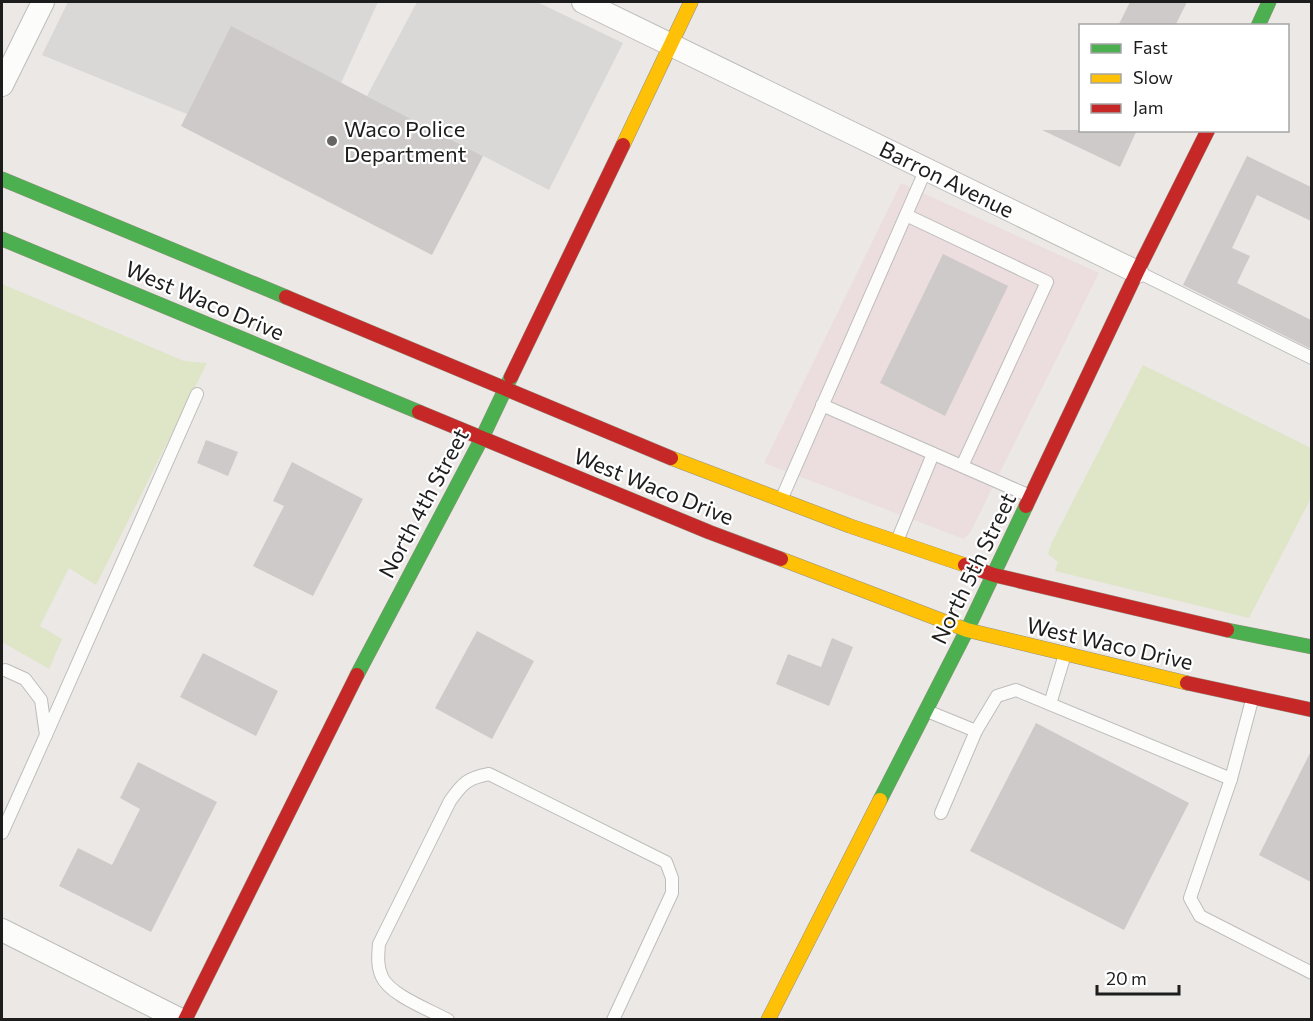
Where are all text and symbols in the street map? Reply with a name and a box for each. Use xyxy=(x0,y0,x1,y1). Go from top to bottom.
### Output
legend xyxy=(1079,24,1289,132)
text: Fast xyxy=(1133,36,1168,58)
text: Slow xyxy=(1133,66,1173,88)
text: Jam xyxy=(1133,96,1163,118)
place label: Waco Police Department xyxy=(344,115,467,167)
marker: Waco Police Department xyxy=(325,134,339,148)
street label: Barron Avenue xyxy=(875,135,1019,223)
street label: West Waco Drive xyxy=(122,254,288,346)
street label: North 4th Street xyxy=(372,424,474,582)
street label: West Waco Drive xyxy=(570,442,738,530)
street label: North 5th Street xyxy=(925,488,1021,648)
street label: West Waco Drive xyxy=(1024,611,1196,675)
scale bar xyxy=(1097,958,1180,996)
text: 20 m xyxy=(1106,967,1147,989)

